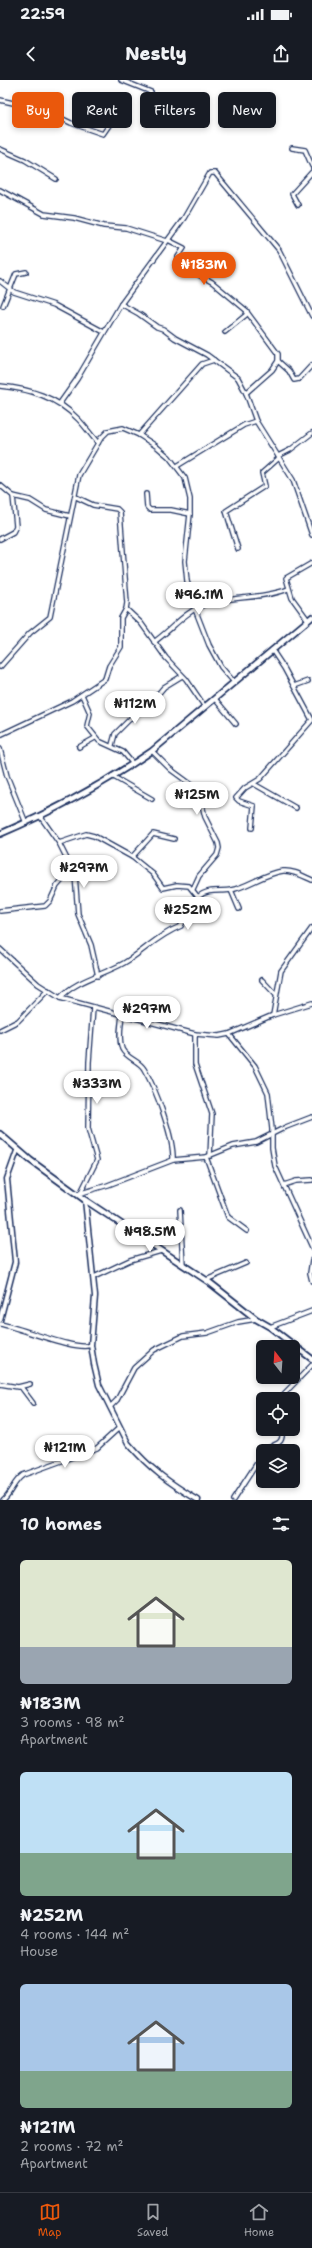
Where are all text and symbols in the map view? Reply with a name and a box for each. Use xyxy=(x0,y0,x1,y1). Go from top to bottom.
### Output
text: 22:59 xyxy=(20,4,65,24)
text: Nestly xyxy=(125,42,187,66)
icon: back xyxy=(20,43,42,65)
icon: share xyxy=(270,43,292,65)
chip: Buy xyxy=(12,92,64,128)
chip: Rent xyxy=(72,92,132,128)
chip: Filters xyxy=(140,92,210,128)
chip: New xyxy=(218,92,276,128)
pin: ₦183M xyxy=(176,252,232,286)
text: ₦183M xyxy=(181,256,227,273)
pin: ₦96.1M xyxy=(166,582,232,616)
text: ₦96.1M xyxy=(175,586,223,603)
pin: ₦112M xyxy=(107,691,163,725)
text: ₦112M xyxy=(114,695,156,712)
pin: ₦125M xyxy=(169,782,225,816)
text: ₦125M xyxy=(174,786,220,803)
pin: ₦297M xyxy=(56,855,112,889)
text: ₦297M xyxy=(60,859,108,876)
pin: ₦252M xyxy=(160,897,216,931)
text: ₦252M xyxy=(164,901,212,918)
pin: ₦297M xyxy=(119,996,175,1030)
text: ₦297M xyxy=(123,1000,171,1017)
pin: ₦333M xyxy=(69,1071,125,1105)
text: ₦333M xyxy=(72,1075,122,1092)
pin: ₦98.5M xyxy=(117,1219,183,1253)
text: ₦98.5M xyxy=(124,1223,176,1240)
north arrow xyxy=(256,1340,300,1384)
map controls xyxy=(256,1340,300,1488)
button: locate xyxy=(256,1392,300,1436)
pin: ₦121M xyxy=(37,1435,93,1469)
text: ₦121M xyxy=(44,1439,86,1456)
button: layers xyxy=(256,1444,300,1488)
text: 10 homes xyxy=(20,1513,102,1535)
icon: filters xyxy=(270,1513,292,1535)
icon: home xyxy=(120,1586,192,1658)
text: ₦183M xyxy=(20,1692,81,1714)
text: 3 rooms · 98 m² xyxy=(20,1714,124,1731)
text: Apartment xyxy=(20,1731,88,1748)
icon: home xyxy=(120,1798,192,1870)
text: ₦252M xyxy=(20,1904,83,1926)
text: 4 rooms · 144 m² xyxy=(20,1926,129,1943)
text: House xyxy=(20,1943,58,1960)
icon: home xyxy=(120,2010,192,2082)
text: ₦121M xyxy=(20,2116,75,2138)
text: 2 rooms · 72 m² xyxy=(20,2138,124,2155)
text: Apartment xyxy=(20,2155,88,2172)
tab: Map xyxy=(38,2201,61,2240)
tab: Saved xyxy=(137,2201,168,2240)
tab: Home xyxy=(244,2201,274,2240)

